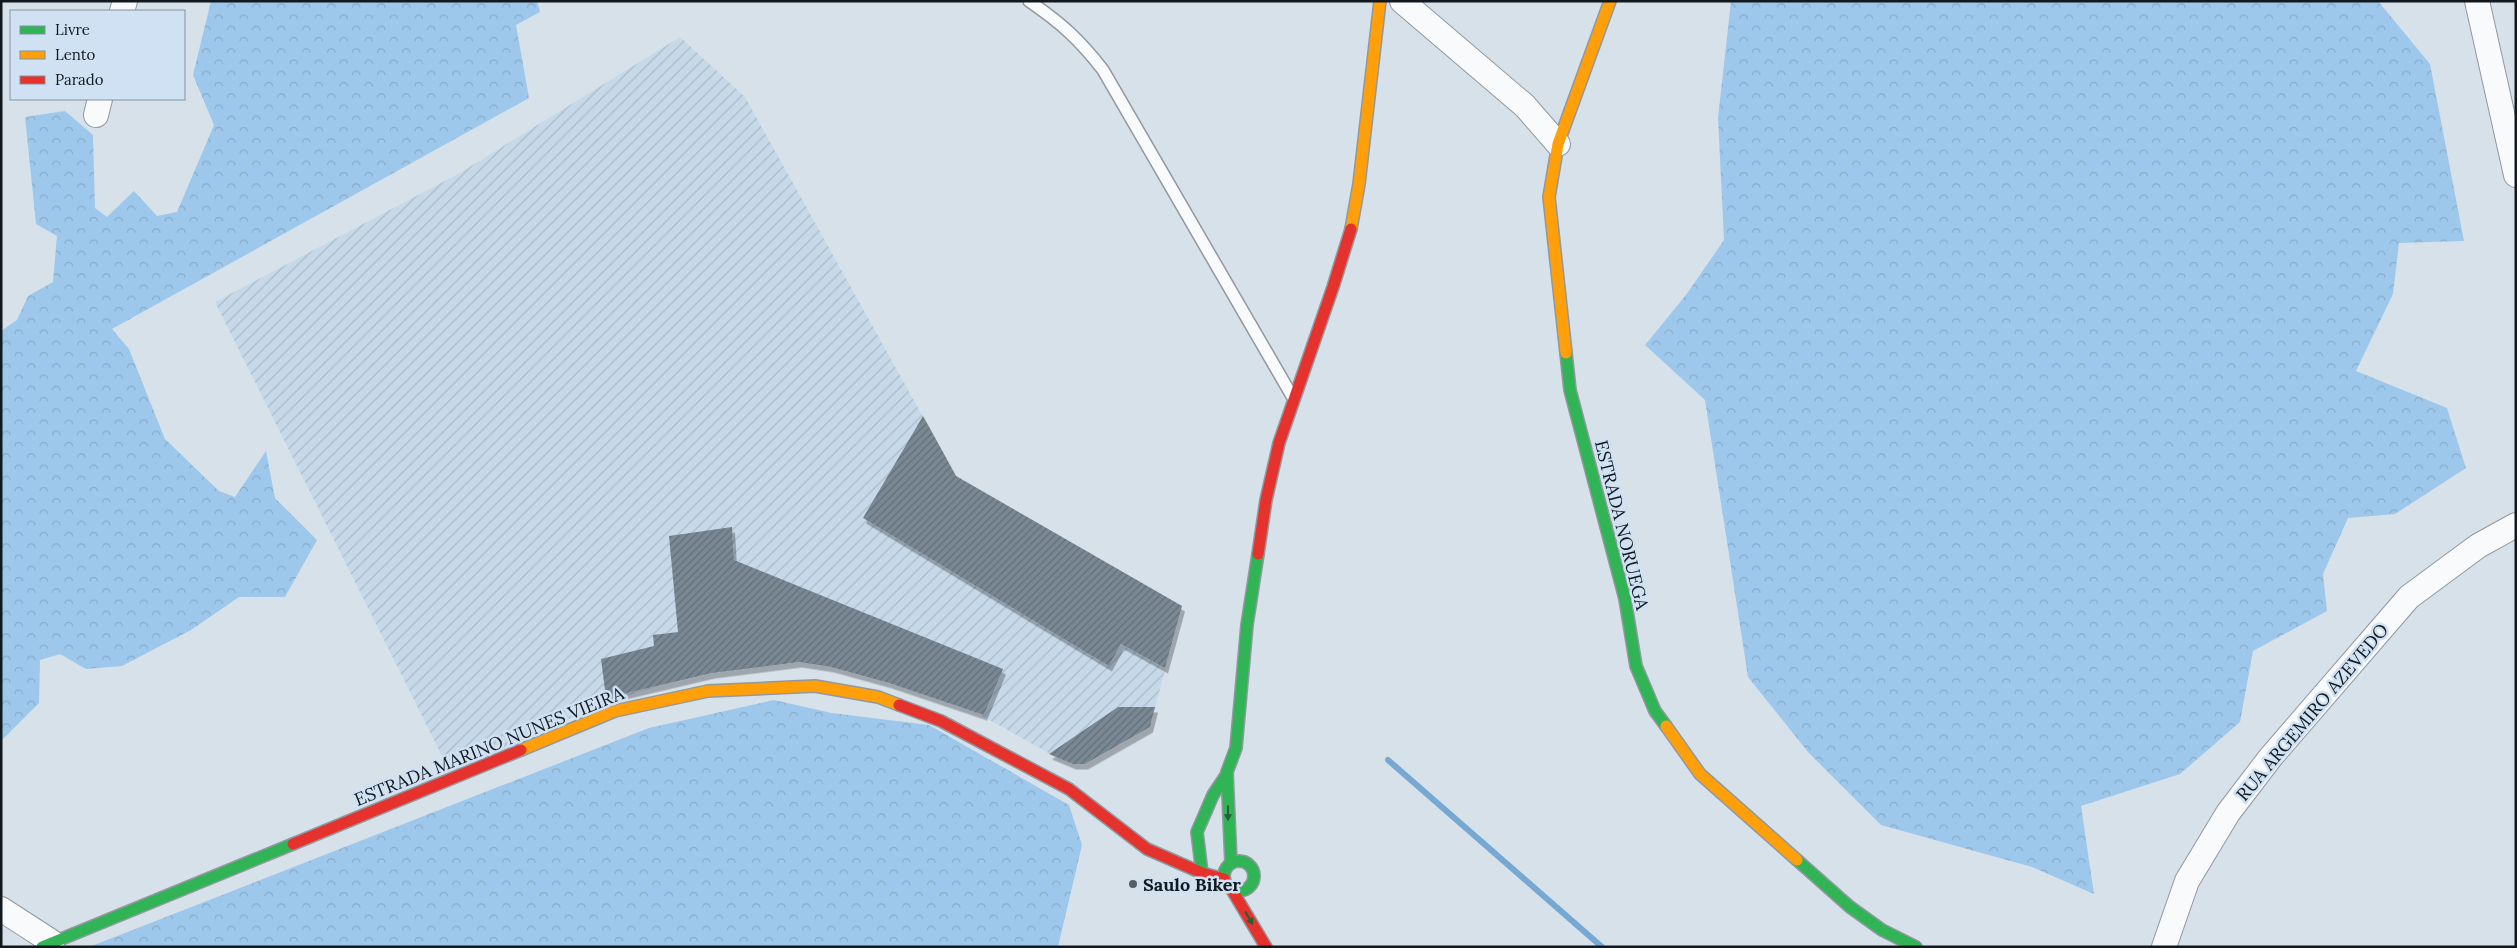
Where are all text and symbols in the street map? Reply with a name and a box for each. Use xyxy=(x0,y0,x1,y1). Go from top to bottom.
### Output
legend xyxy=(10,10,185,100)
text: Livre xyxy=(55,20,90,39)
text: Lento xyxy=(55,45,96,64)
text: Parado xyxy=(55,70,104,89)
street label: ESTRADA NORUEGA xyxy=(1590,438,1654,613)
street label: RUA ARGEMIRO AZEVEDO xyxy=(2231,618,2393,806)
street label: ESTRADA MARINO NUNES VIEIRA xyxy=(351,681,628,811)
one-way arrow xyxy=(1224,805,1232,821)
place label: Saulo Biker xyxy=(1143,873,1241,896)
marker: Saulo Biker xyxy=(1127,878,1139,890)
one-way arrow xyxy=(1244,912,1253,925)

